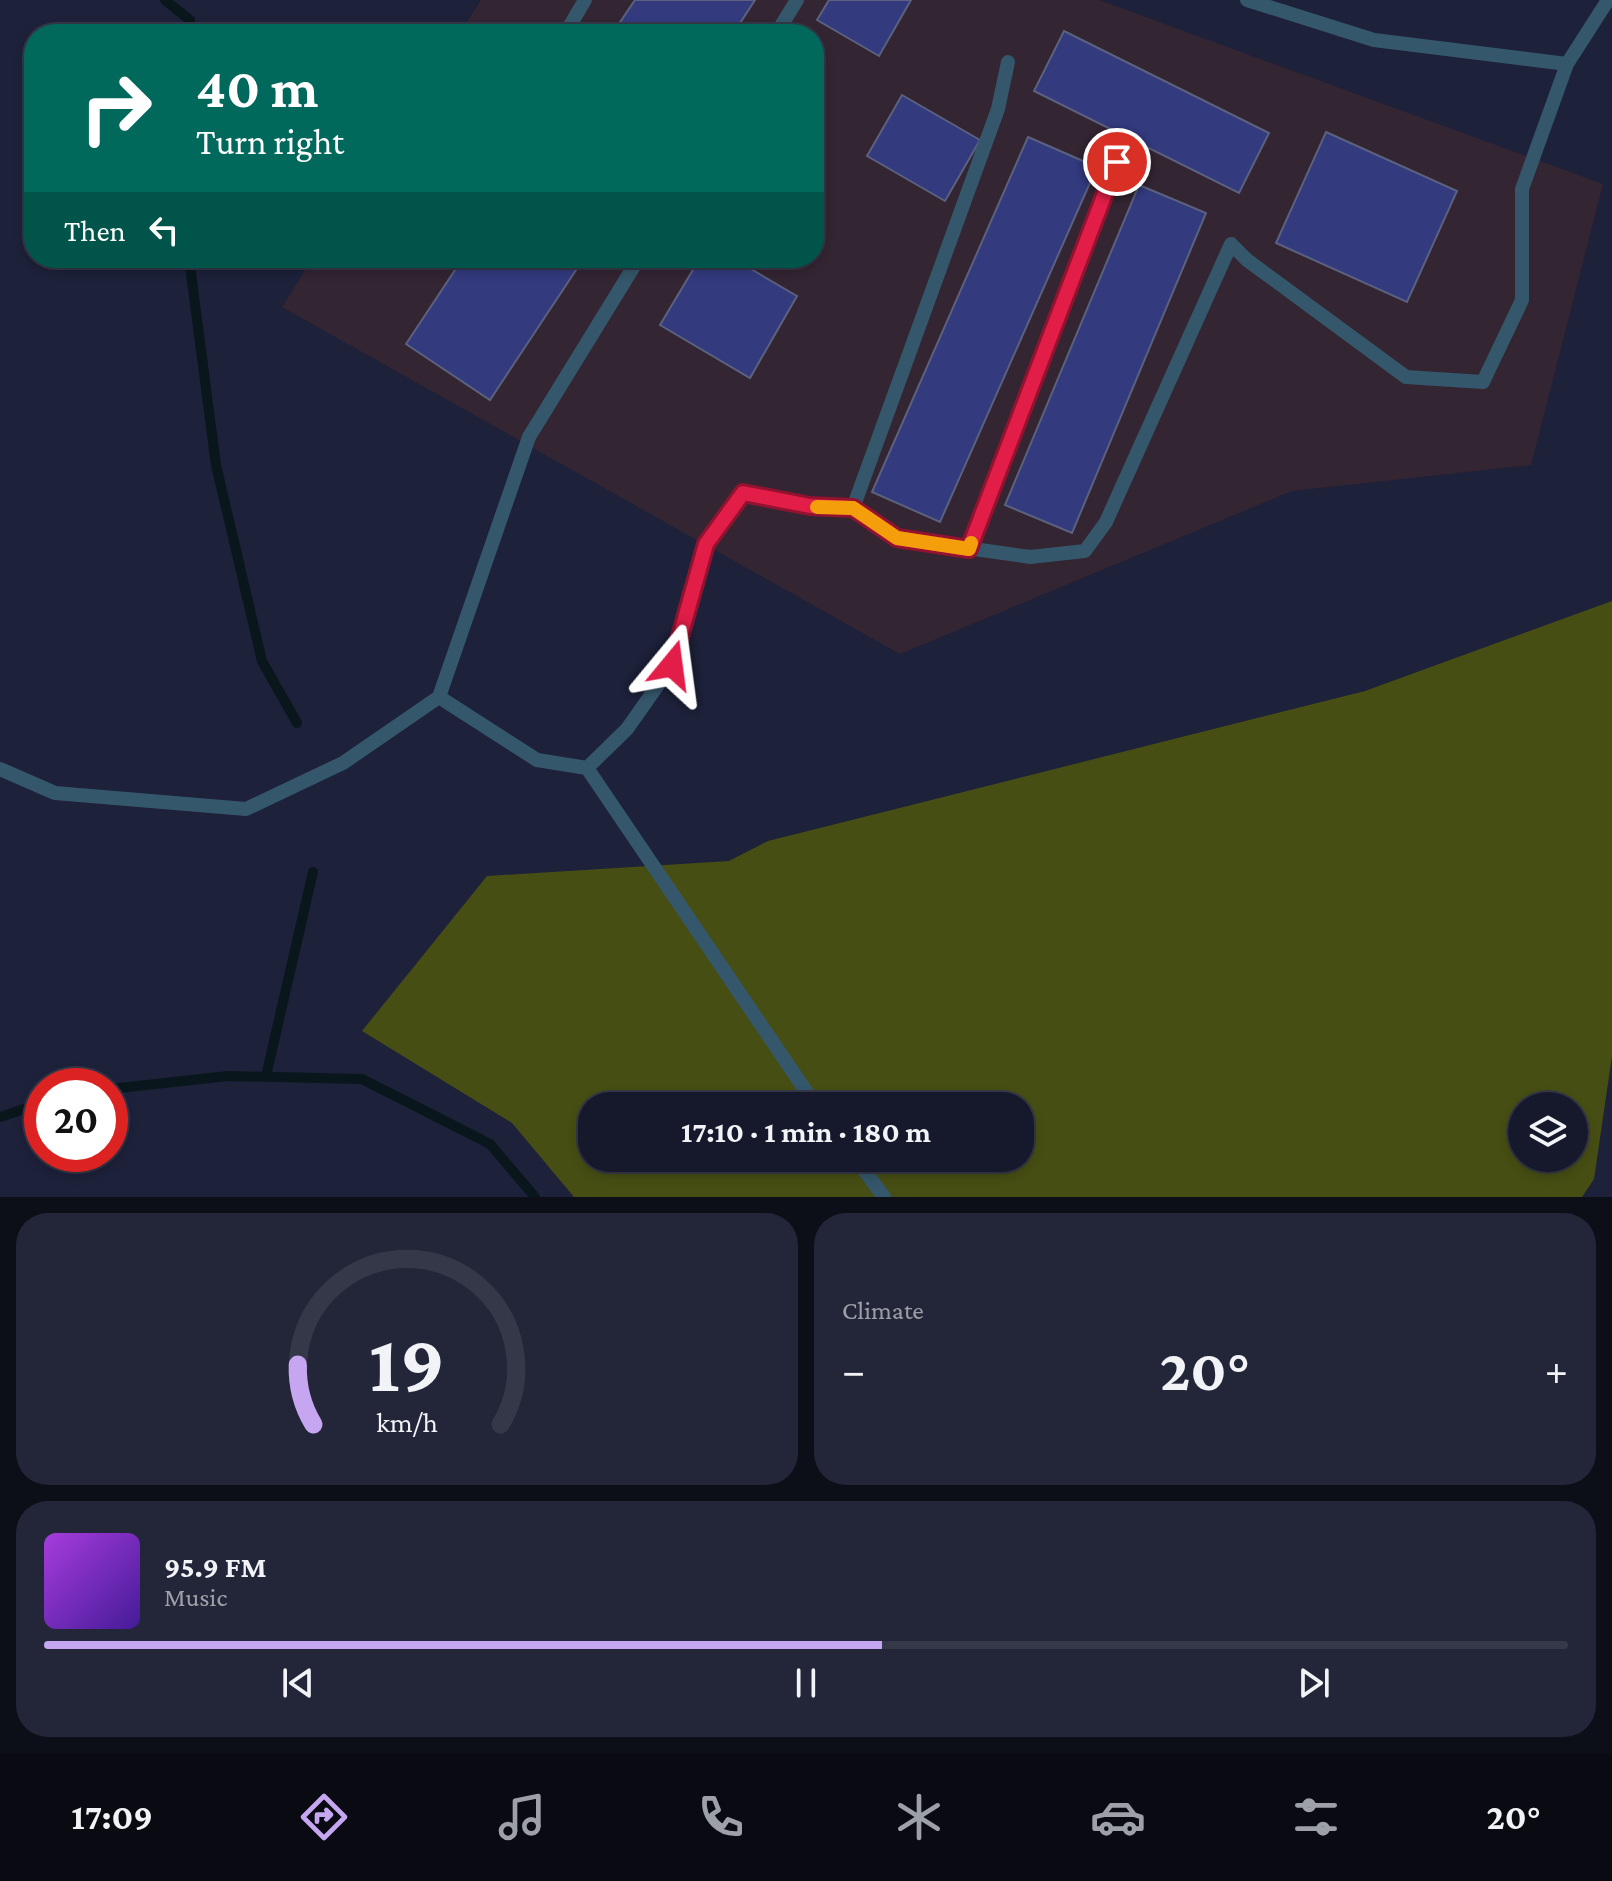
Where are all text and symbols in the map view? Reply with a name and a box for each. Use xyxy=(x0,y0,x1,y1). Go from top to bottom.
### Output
icon: right xyxy=(64,56,168,160)
text: 40 m xyxy=(196,57,318,119)
text: Turn right xyxy=(196,122,344,162)
pin xyxy=(1083,128,1151,196)
icon: arrive xyxy=(1095,140,1139,184)
icon: left xyxy=(142,208,186,252)
text: Then xyxy=(64,214,126,247)
position arrow xyxy=(630,623,714,707)
speed limit sign: 20 xyxy=(24,1068,128,1172)
map controls xyxy=(1508,1092,1588,1172)
button: layers xyxy=(1508,1092,1588,1172)
text: 17:10 · 1 min · 180 m xyxy=(681,1115,931,1148)
text: Climate xyxy=(842,1296,924,1325)
text: 19 xyxy=(369,1316,445,1409)
text: 20° xyxy=(1160,1336,1250,1403)
text: − xyxy=(842,1346,865,1394)
text: + xyxy=(1545,1346,1568,1394)
text: km/h xyxy=(376,1406,438,1438)
text: 95.9 FM xyxy=(164,1550,267,1583)
text: Music xyxy=(164,1583,227,1612)
icon: previous xyxy=(276,1661,320,1705)
icon: pause xyxy=(784,1661,828,1705)
icon: next xyxy=(1292,1661,1336,1705)
icon: directions xyxy=(296,1789,352,1845)
icon: music xyxy=(494,1789,550,1845)
icon: phone xyxy=(693,1789,749,1845)
icon: climate xyxy=(891,1789,947,1845)
icon: car xyxy=(1090,1789,1146,1845)
icon: filters xyxy=(1288,1789,1344,1845)
text: 17:09 xyxy=(71,1797,153,1837)
text: 20° xyxy=(1487,1797,1541,1837)

